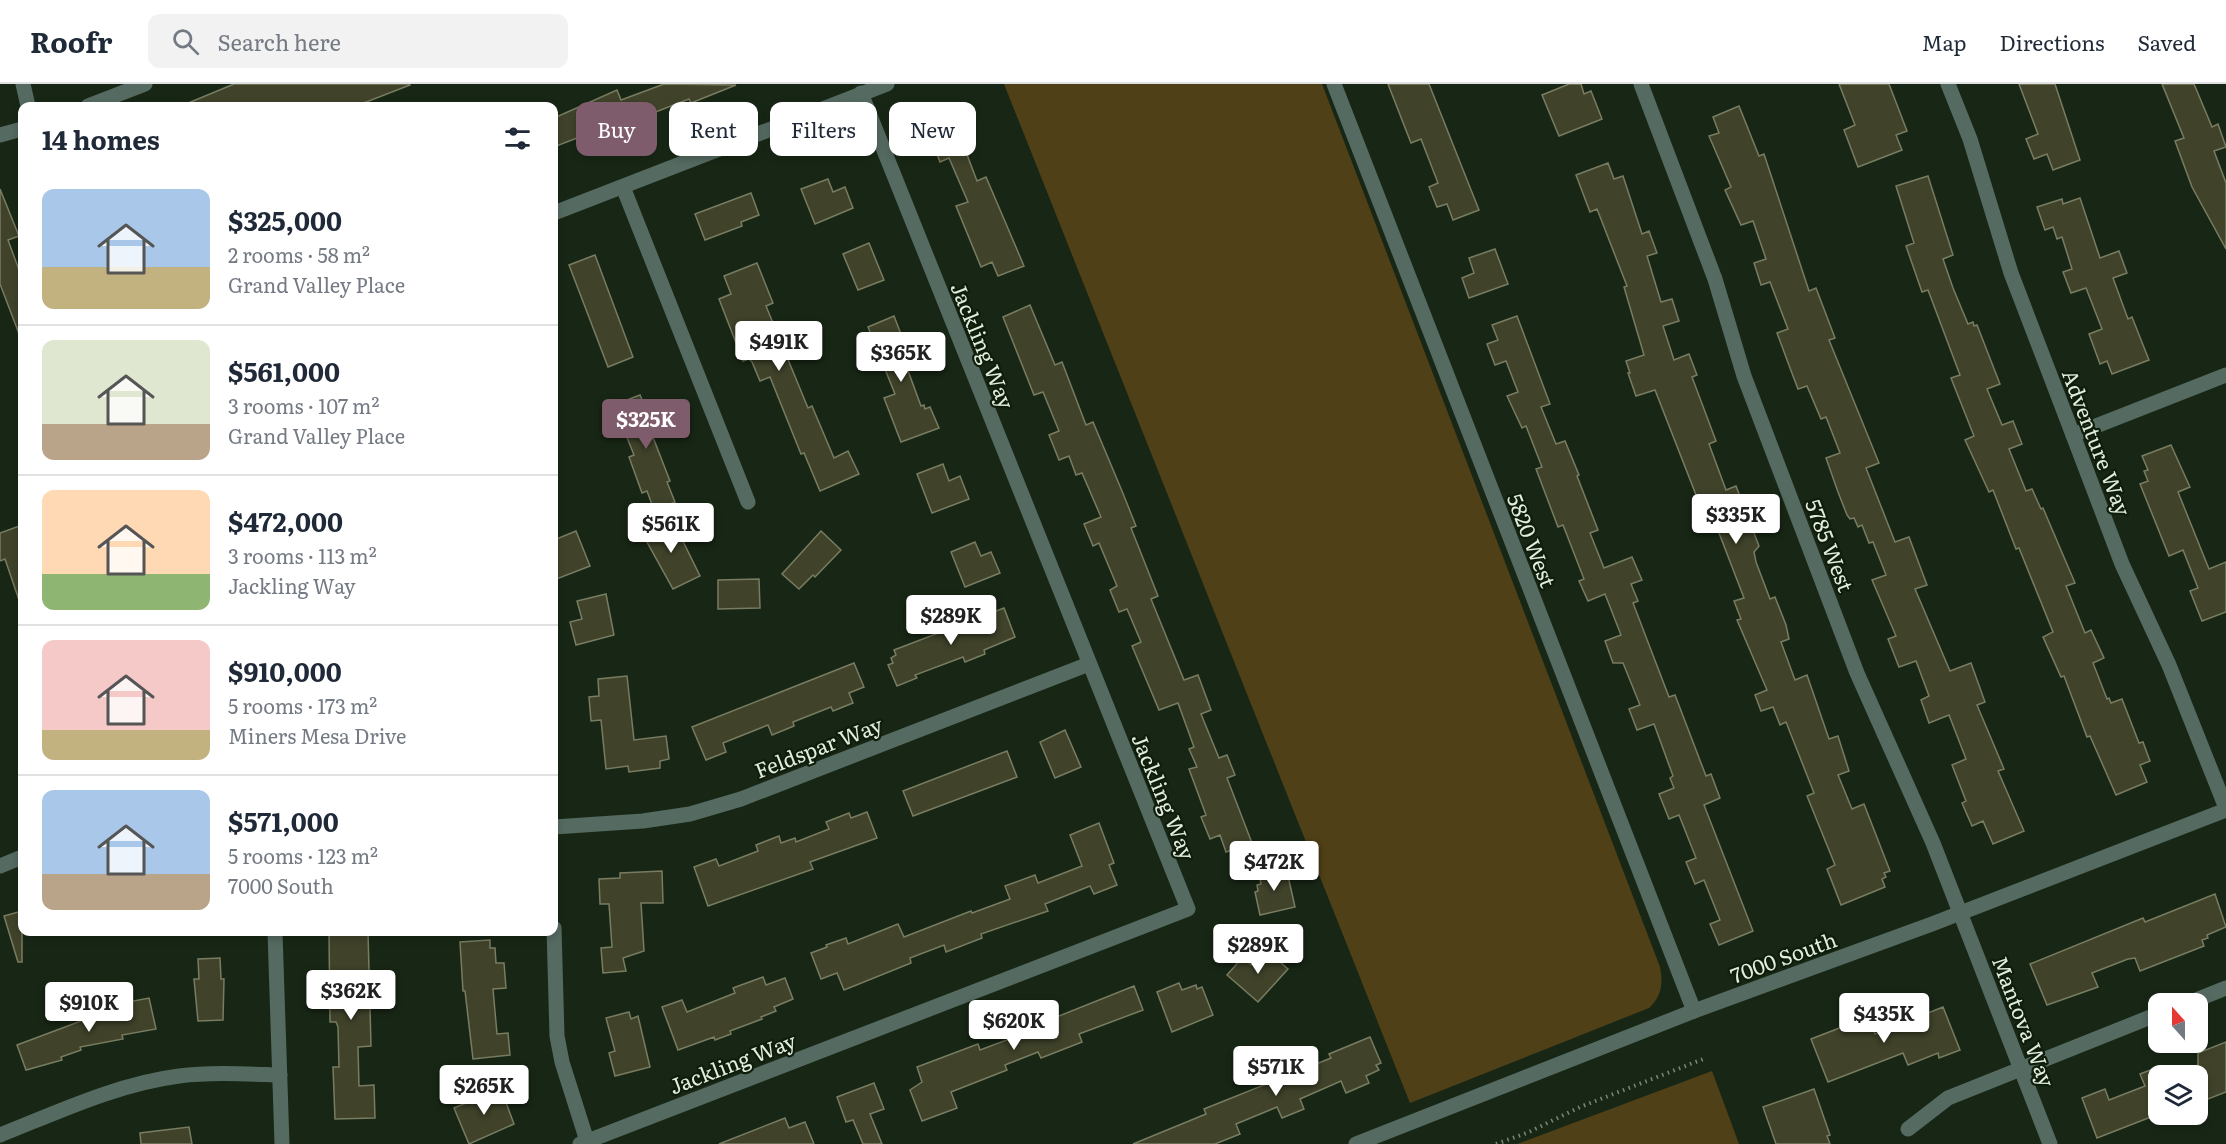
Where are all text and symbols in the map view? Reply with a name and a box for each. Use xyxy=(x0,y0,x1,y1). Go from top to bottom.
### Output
search box xyxy=(148,14,568,68)
text: Roofr xyxy=(30,20,112,62)
icon: search xyxy=(169,25,202,58)
text: Search here xyxy=(217,25,341,58)
text: Map xyxy=(1922,26,1967,57)
text: Directions xyxy=(2000,26,2105,57)
text: Saved xyxy=(2138,26,2196,57)
chip: Buy xyxy=(576,102,657,156)
chip: Rent xyxy=(669,102,758,156)
chip: Filters xyxy=(770,102,877,156)
chip: New xyxy=(889,102,976,156)
text: 14 homes xyxy=(42,119,160,158)
icon: filters xyxy=(501,122,534,155)
text: $325,000 xyxy=(228,200,342,239)
icon: home xyxy=(90,213,162,285)
text: 2 rooms · 58 m² xyxy=(228,239,370,269)
text: Grand Valley Place xyxy=(228,269,405,299)
street label: Jackling Way xyxy=(945,277,1024,414)
pin: $491K xyxy=(737,321,821,372)
text: $491K xyxy=(749,325,809,355)
pin: $365K xyxy=(859,332,943,383)
text: $365K xyxy=(870,336,932,366)
text: $561,000 xyxy=(228,351,340,390)
icon: home xyxy=(90,364,162,436)
street label: Adventure Way xyxy=(2056,364,2141,521)
text: 3 rooms · 107 m² xyxy=(228,390,379,420)
pin: $325K xyxy=(604,399,688,450)
text: $325K xyxy=(616,403,676,433)
text: Grand Valley Place xyxy=(228,420,405,450)
street label: 5820 West xyxy=(1501,489,1565,592)
pin: $335K xyxy=(1694,494,1778,545)
street label: 5785 West xyxy=(1799,494,1863,596)
text: $335K xyxy=(1706,498,1766,528)
text: $472,000 xyxy=(228,501,343,540)
pin: $561K xyxy=(629,503,713,554)
text: $561K xyxy=(642,507,700,537)
icon: home xyxy=(90,514,162,586)
text: 3 rooms · 113 m² xyxy=(228,540,377,570)
text: Jackling Way xyxy=(228,570,356,600)
pin: $289K xyxy=(909,595,993,646)
text: $289K xyxy=(920,599,982,629)
text: $910,000 xyxy=(228,651,342,690)
icon: home xyxy=(90,664,162,736)
text: 5 rooms · 173 m² xyxy=(228,690,377,720)
street label: Feldspar Way xyxy=(749,707,887,785)
text: Miners Mesa Drive xyxy=(228,720,406,750)
street label: Jackling Way xyxy=(1126,728,1205,865)
text: $571,000 xyxy=(228,801,339,840)
icon: home xyxy=(90,814,162,886)
text: 5 rooms · 123 m² xyxy=(228,840,378,870)
pin: $472K xyxy=(1232,841,1316,892)
text: $472K xyxy=(1244,845,1304,875)
text: 7000 South xyxy=(228,870,334,900)
street label: 7000 South xyxy=(1725,922,1841,990)
pin: $289K xyxy=(1216,924,1300,975)
text: $289K xyxy=(1227,928,1289,958)
street label: Mantova Way xyxy=(1986,951,2065,1092)
pin: $362K xyxy=(309,970,393,1021)
text: $362K xyxy=(320,974,382,1004)
pin: $910K xyxy=(47,982,131,1033)
text: $910K xyxy=(59,986,119,1016)
pin: $435K xyxy=(1842,993,1926,1044)
north arrow xyxy=(2148,993,2208,1053)
map controls xyxy=(2148,993,2208,1125)
text: $435K xyxy=(1853,997,1915,1027)
pin: $620K xyxy=(972,1000,1056,1051)
text: $620K xyxy=(983,1004,1045,1034)
street label: Jackling Way xyxy=(664,1023,801,1100)
pin: $571K xyxy=(1234,1046,1318,1097)
text: $571K xyxy=(1247,1050,1305,1080)
pin: $265K xyxy=(442,1065,526,1116)
button: layers xyxy=(2148,1065,2208,1125)
text: $265K xyxy=(454,1069,514,1099)

